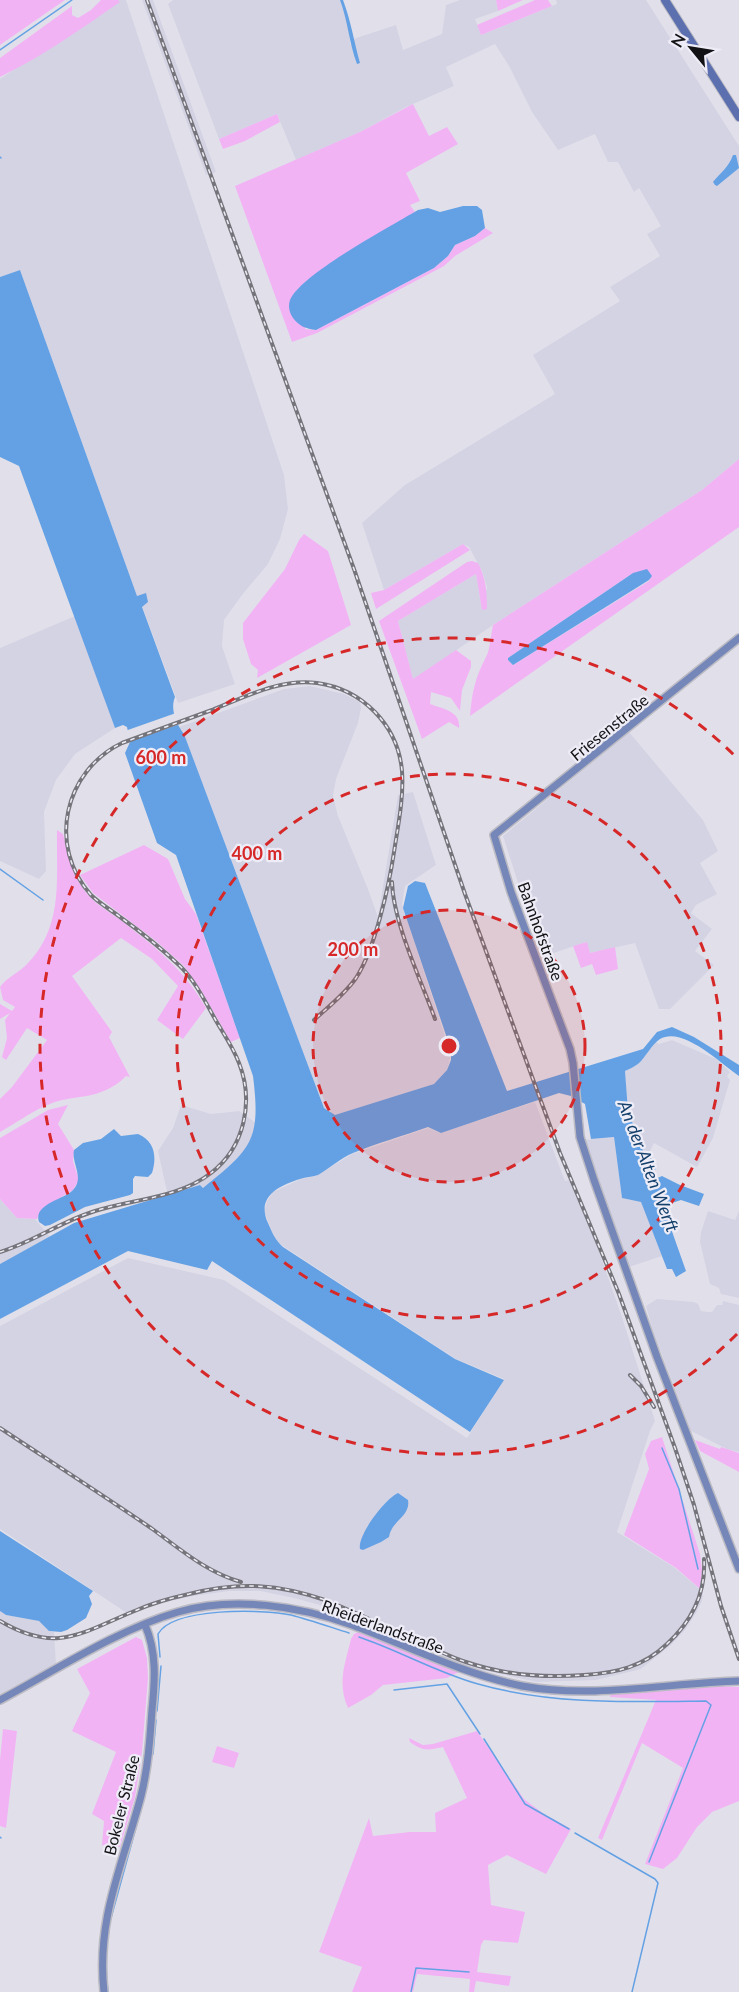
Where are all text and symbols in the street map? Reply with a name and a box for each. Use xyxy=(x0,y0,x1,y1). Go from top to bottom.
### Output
north arrow xyxy=(661,18,721,78)
text: N xyxy=(666,30,689,50)
street label: Friesenstraße xyxy=(566,690,652,764)
text: 600 m xyxy=(136,746,186,768)
text: 400 m xyxy=(232,842,282,864)
street label: Bahnhofstraße xyxy=(514,879,568,983)
text: 200 m xyxy=(328,938,378,960)
centre of rings xyxy=(439,1036,459,1056)
water label: An der Alten Werft xyxy=(613,1096,684,1235)
street label: Rheiderlandstraße xyxy=(320,1595,446,1657)
street label: Bokeler Straße xyxy=(99,1753,143,1857)

